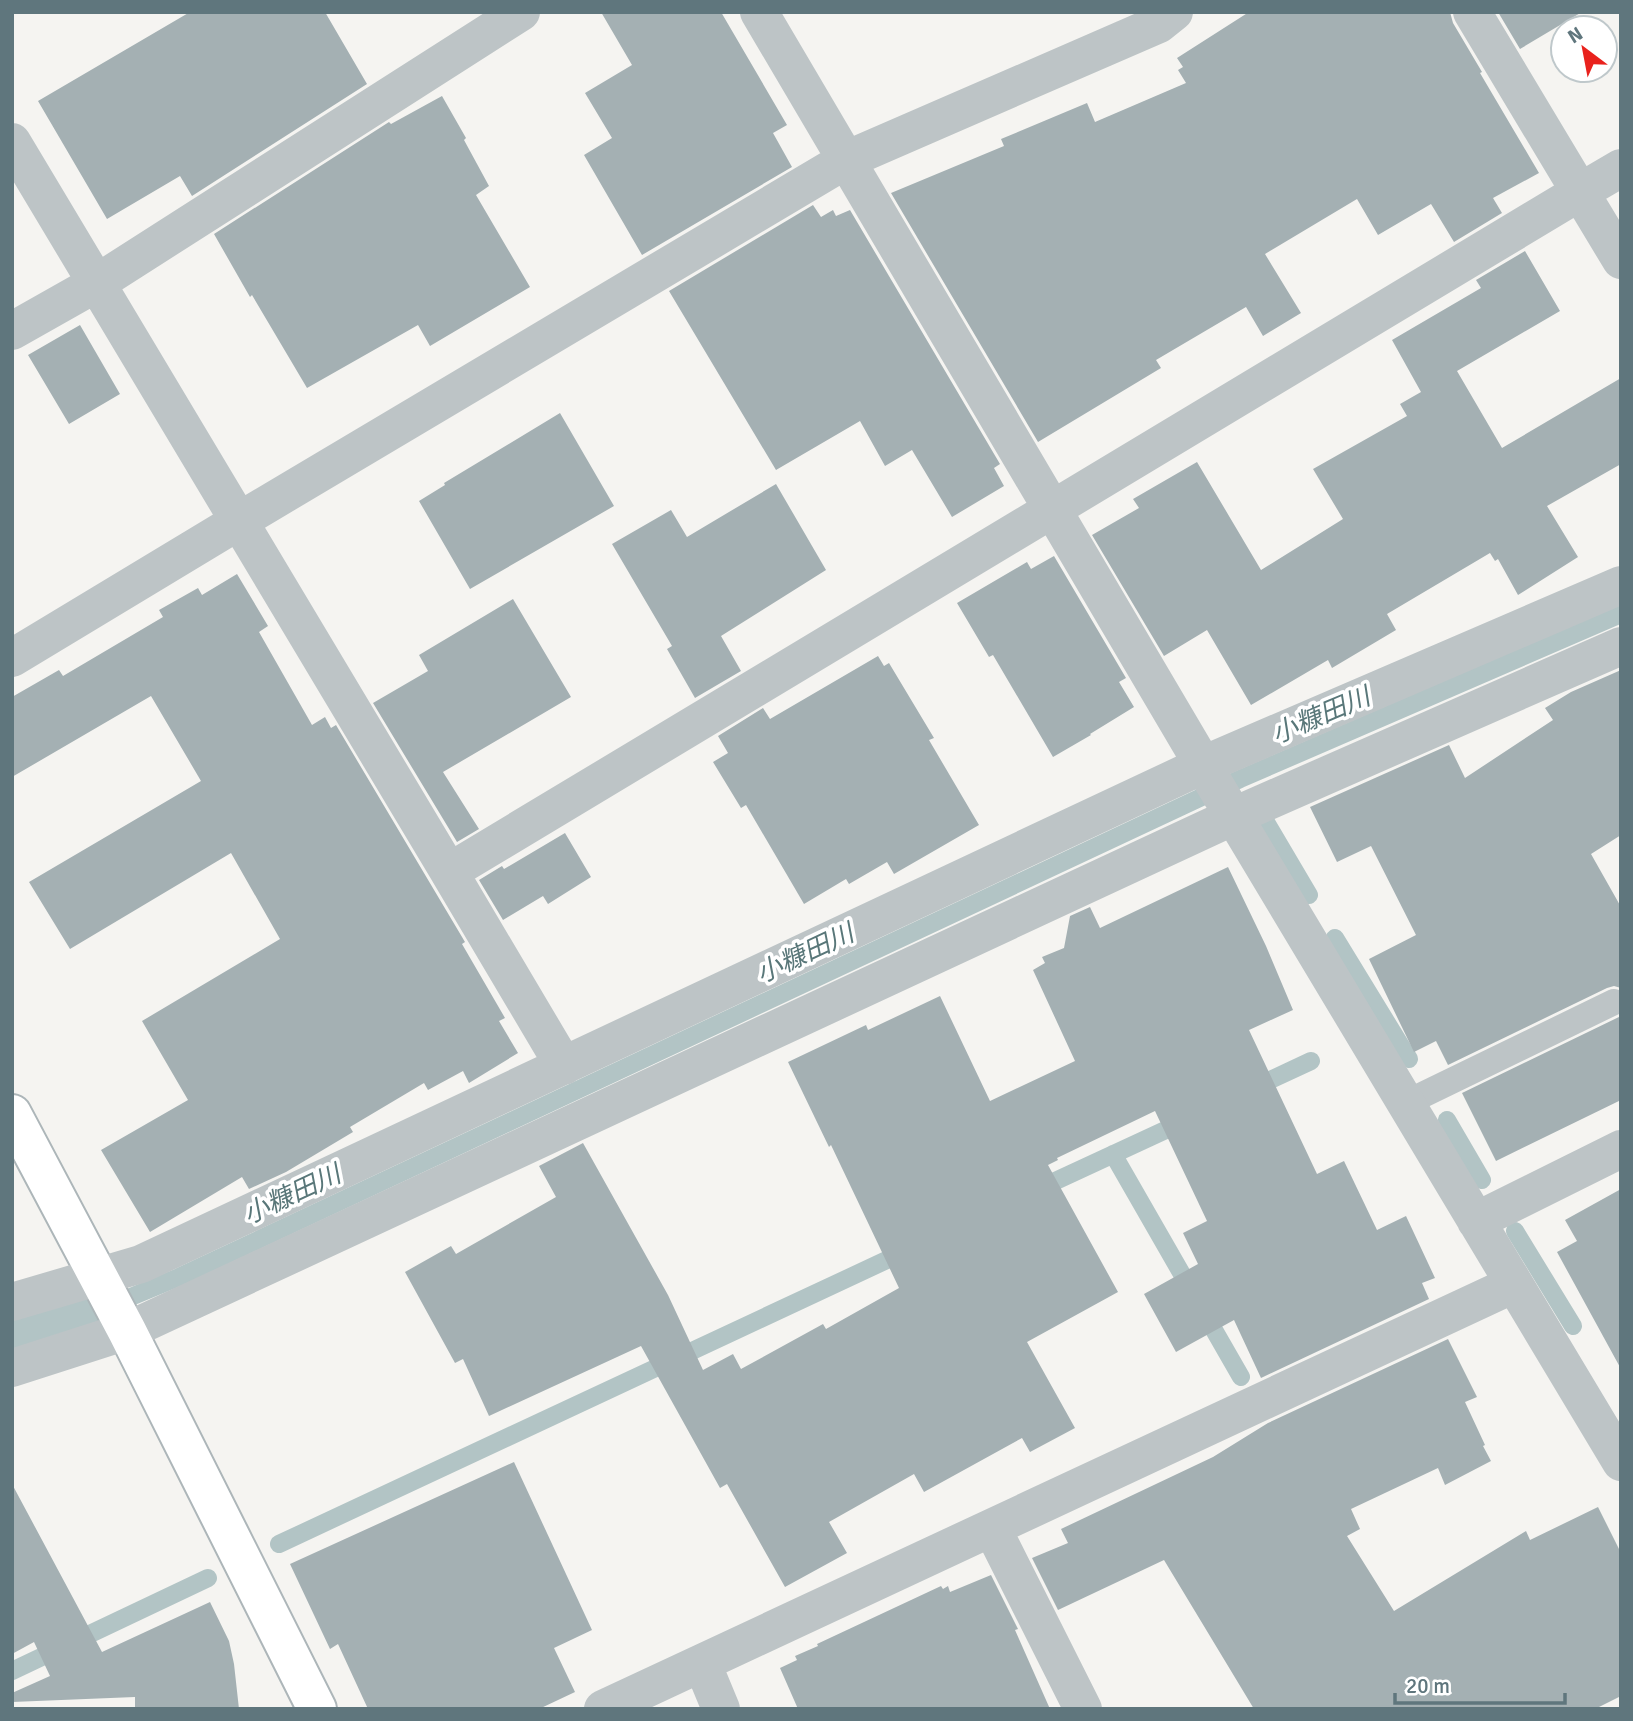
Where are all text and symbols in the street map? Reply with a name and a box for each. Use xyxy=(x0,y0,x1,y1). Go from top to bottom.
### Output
north arrow xyxy=(1549,14,1619,84)
text: N xyxy=(1564,22,1587,49)
water label: 小糠田川 xyxy=(1267,680,1378,751)
water label: 小糠田川 xyxy=(751,916,862,990)
water label: 小糠田川 xyxy=(238,1157,349,1231)
scale bar xyxy=(1395,1662,1565,1706)
text: 20 m xyxy=(1406,1673,1450,1699)

